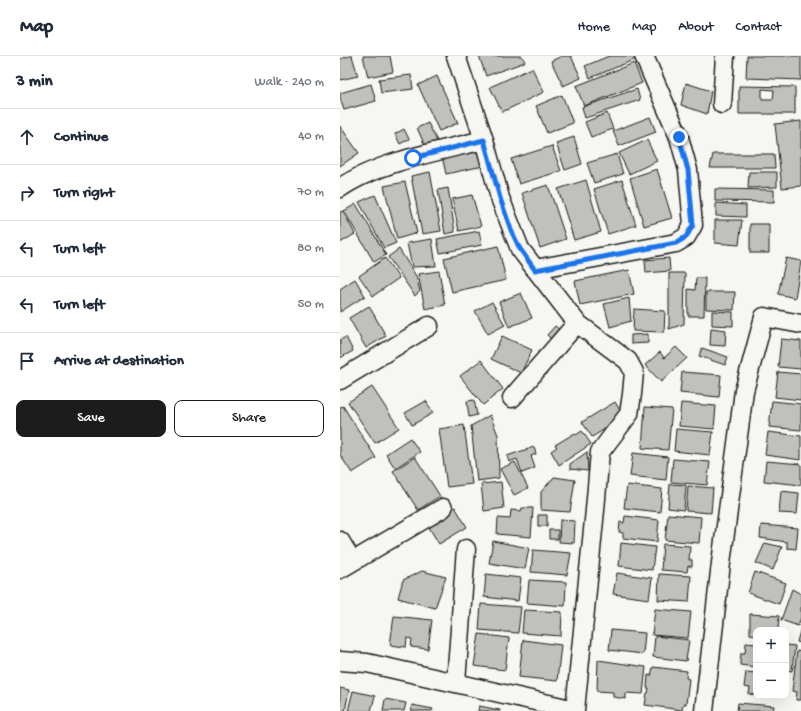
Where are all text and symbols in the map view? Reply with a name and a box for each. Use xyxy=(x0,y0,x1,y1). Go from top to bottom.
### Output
text: Map xyxy=(20,16,53,39)
text: Home xyxy=(578,19,610,36)
text: Map xyxy=(632,19,656,36)
text: About xyxy=(678,19,714,36)
text: Contact xyxy=(736,19,781,36)
text: 3 min xyxy=(16,72,53,92)
text: Walk · 240 m xyxy=(255,75,324,90)
icon: ahead xyxy=(16,126,38,148)
text: Continue xyxy=(54,128,108,146)
route end xyxy=(670,128,688,146)
text: 40 m xyxy=(298,129,324,144)
route start xyxy=(404,149,422,167)
icon: right xyxy=(16,182,38,204)
text: Turn right xyxy=(54,184,114,202)
text: 70 m xyxy=(298,185,324,200)
icon: left xyxy=(16,238,38,260)
text: Turn left xyxy=(54,240,105,258)
text: 80 m xyxy=(297,241,324,256)
icon: left xyxy=(16,294,38,316)
text: Turn left xyxy=(54,296,105,314)
text: 50 m xyxy=(297,297,324,312)
icon: arrive xyxy=(16,350,38,372)
text: Arrive at destination xyxy=(54,352,184,370)
button: Save xyxy=(16,400,166,437)
button: Share xyxy=(174,400,324,437)
map controls xyxy=(753,627,789,699)
button: + xyxy=(753,627,789,663)
button: − xyxy=(753,663,789,699)

